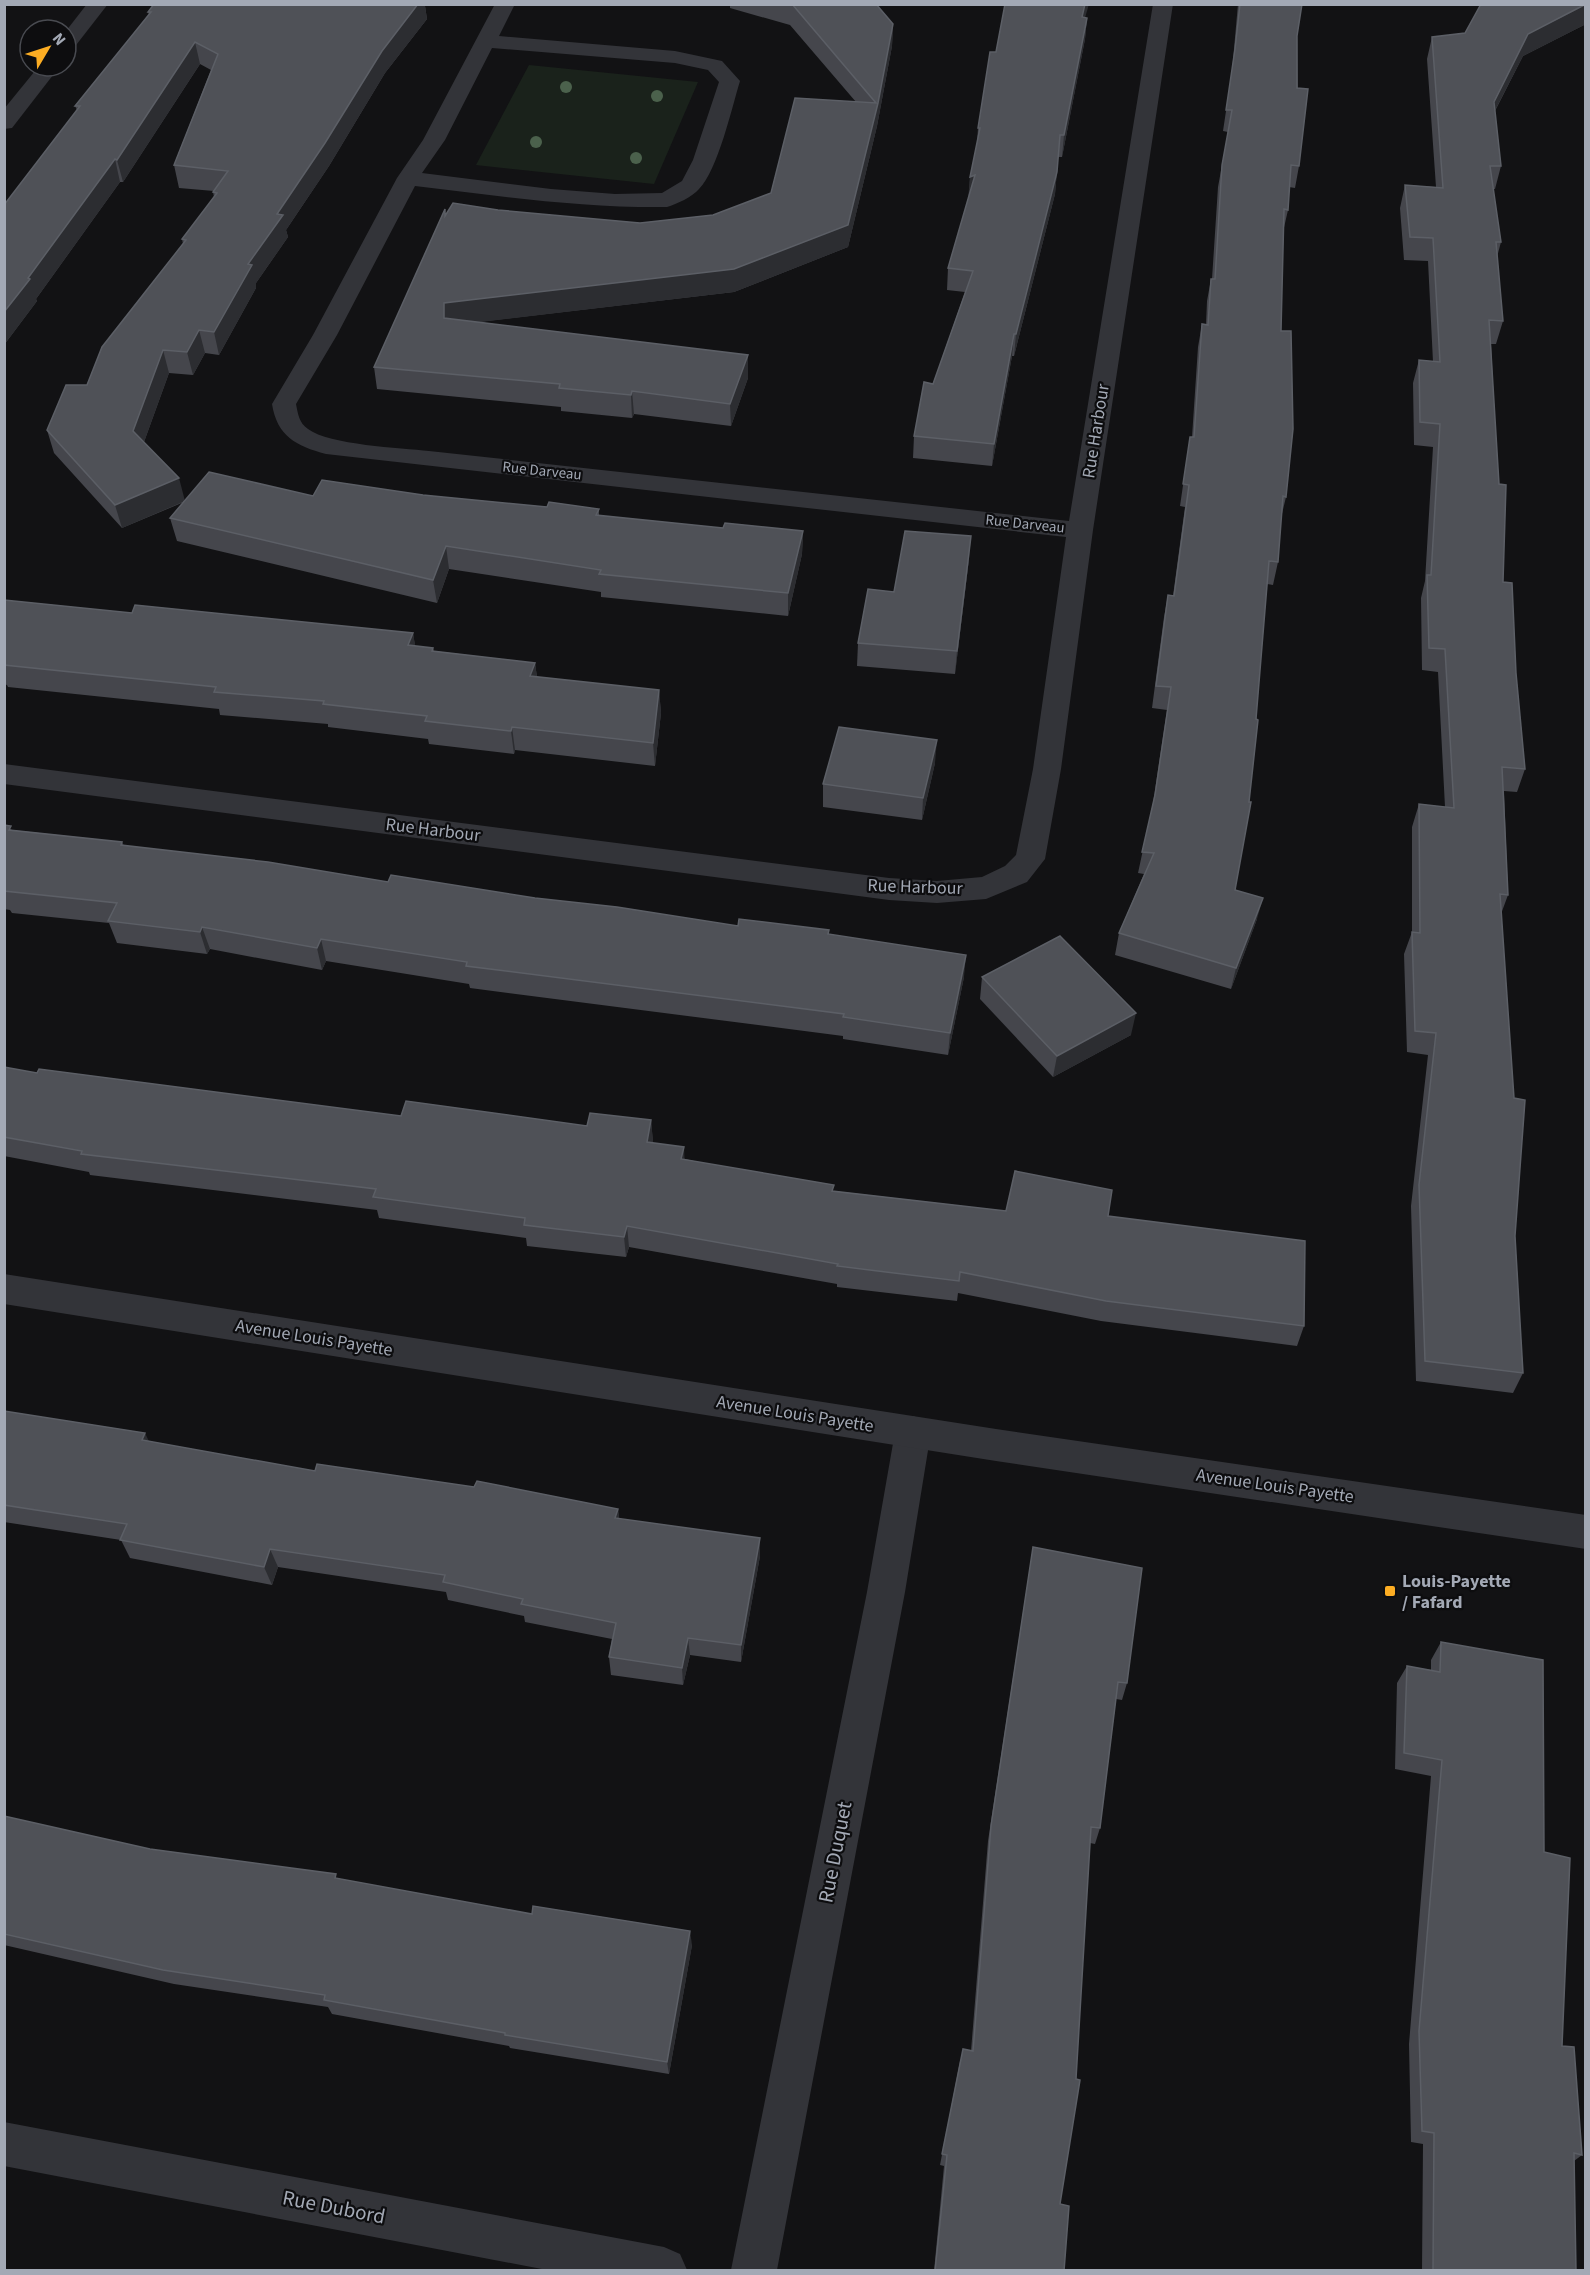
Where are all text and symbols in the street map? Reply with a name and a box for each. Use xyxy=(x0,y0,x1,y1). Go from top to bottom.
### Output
north arrow xyxy=(18,18,78,78)
text: N xyxy=(47,28,71,50)
street label: Rue Harbour xyxy=(1076,381,1116,480)
street label: Rue Darveau xyxy=(501,456,583,486)
street label: Rue Darveau xyxy=(984,509,1066,539)
street label: Rue Harbour xyxy=(384,812,483,848)
street label: Rue Harbour xyxy=(867,873,964,901)
street label: Avenue Louis Payette xyxy=(234,1313,394,1363)
street label: Avenue Louis Payette xyxy=(715,1389,875,1439)
street label: Avenue Louis Payette xyxy=(1195,1463,1355,1509)
place label: Louis-Payette / Fafard xyxy=(1402,1569,1511,1615)
marker: Louis-Payette / Fafard xyxy=(1383,1584,1397,1598)
street label: Rue Duquet xyxy=(810,1799,860,1905)
street label: Rue Dubord xyxy=(280,2182,388,2232)

